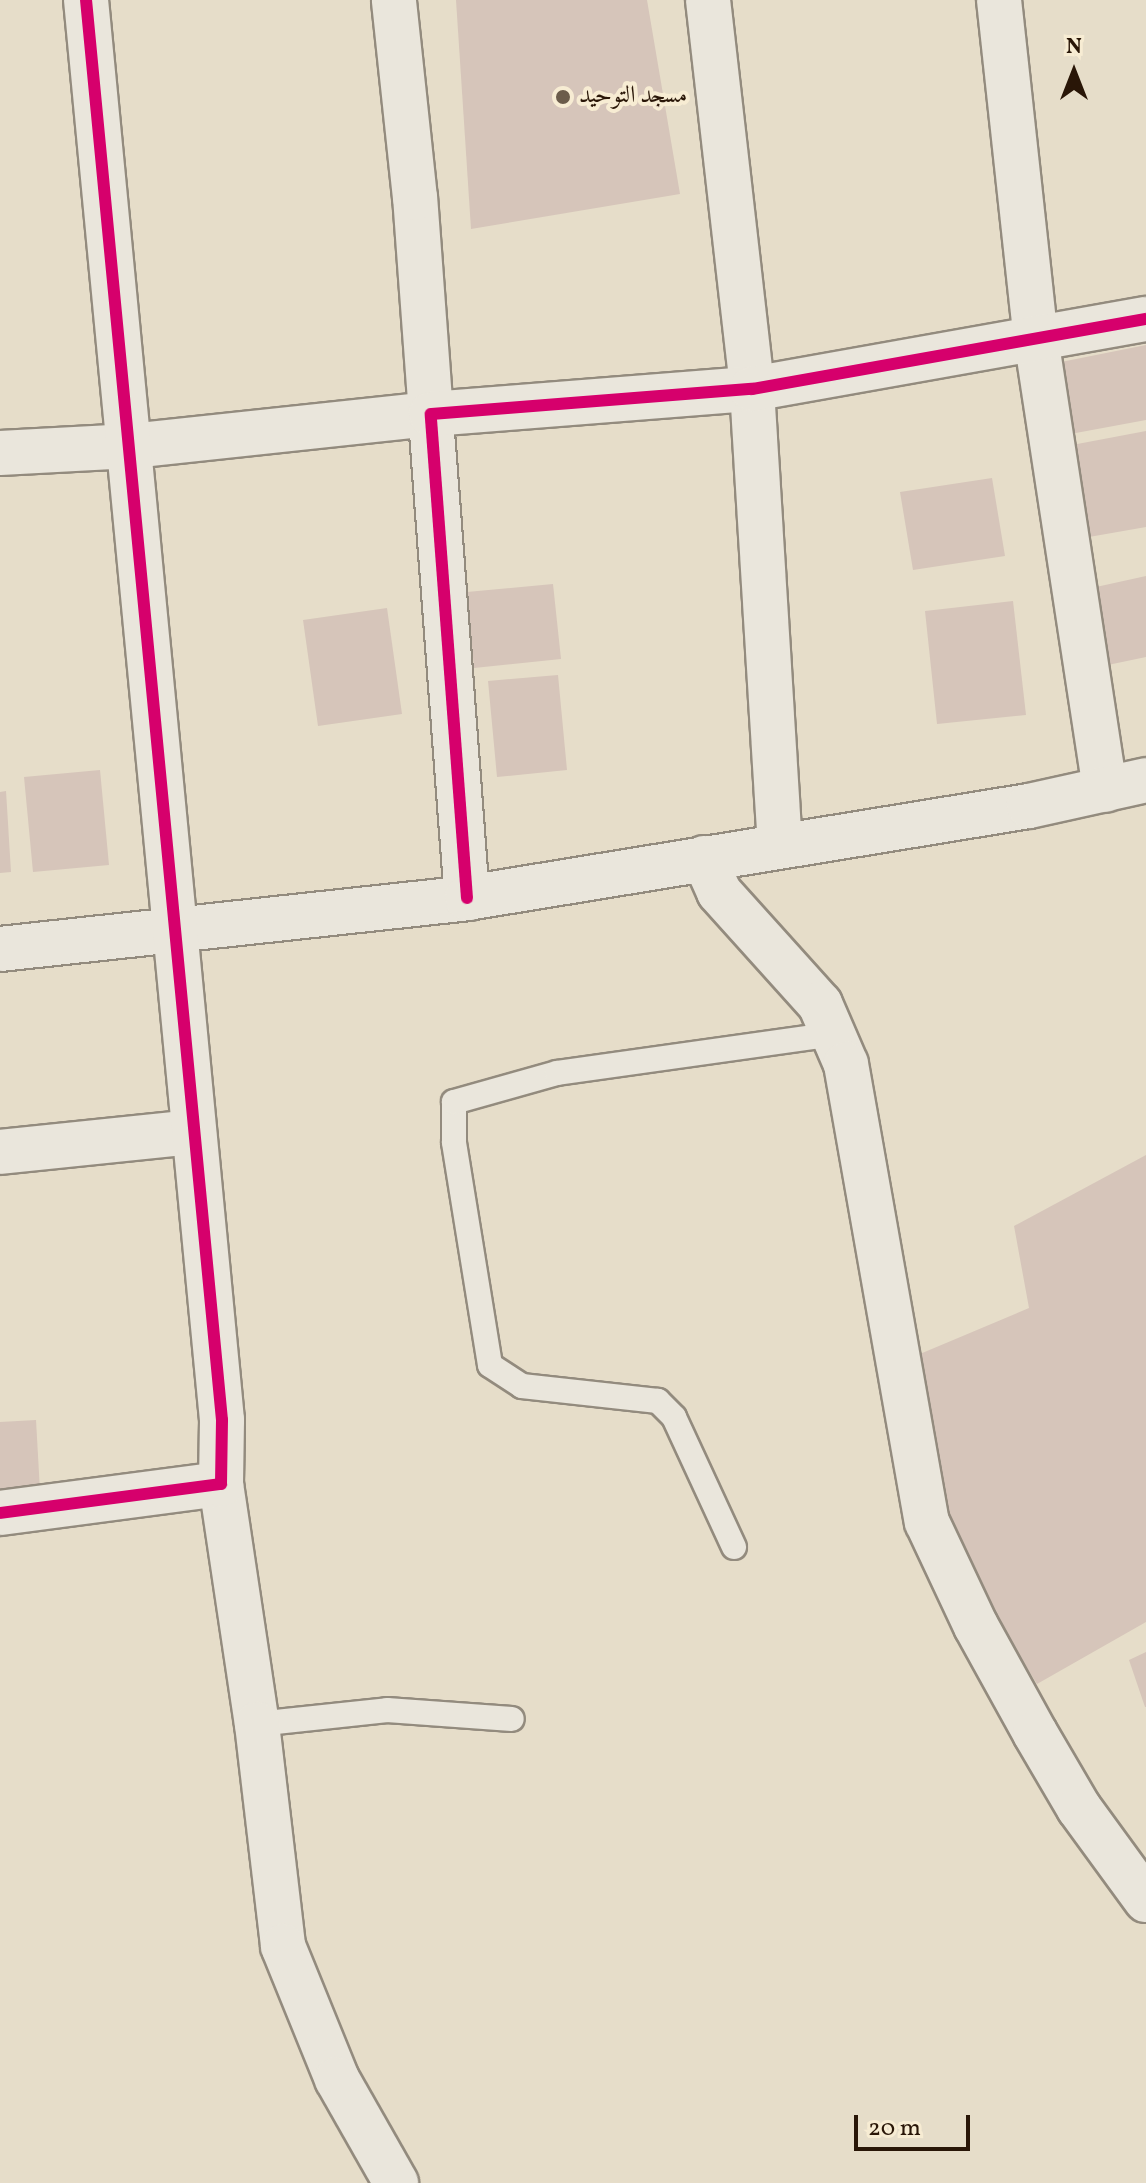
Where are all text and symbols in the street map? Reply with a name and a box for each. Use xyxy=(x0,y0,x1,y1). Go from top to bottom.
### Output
north arrow xyxy=(1034,32,1114,112)
text: N xyxy=(1066,32,1082,63)
place label: مسجد التوحيد xyxy=(579,83,687,111)
marker: مسجد التوحيد xyxy=(554,88,572,106)
scale bar xyxy=(858,2099,974,2149)
text: 20 m xyxy=(868,2112,921,2146)

